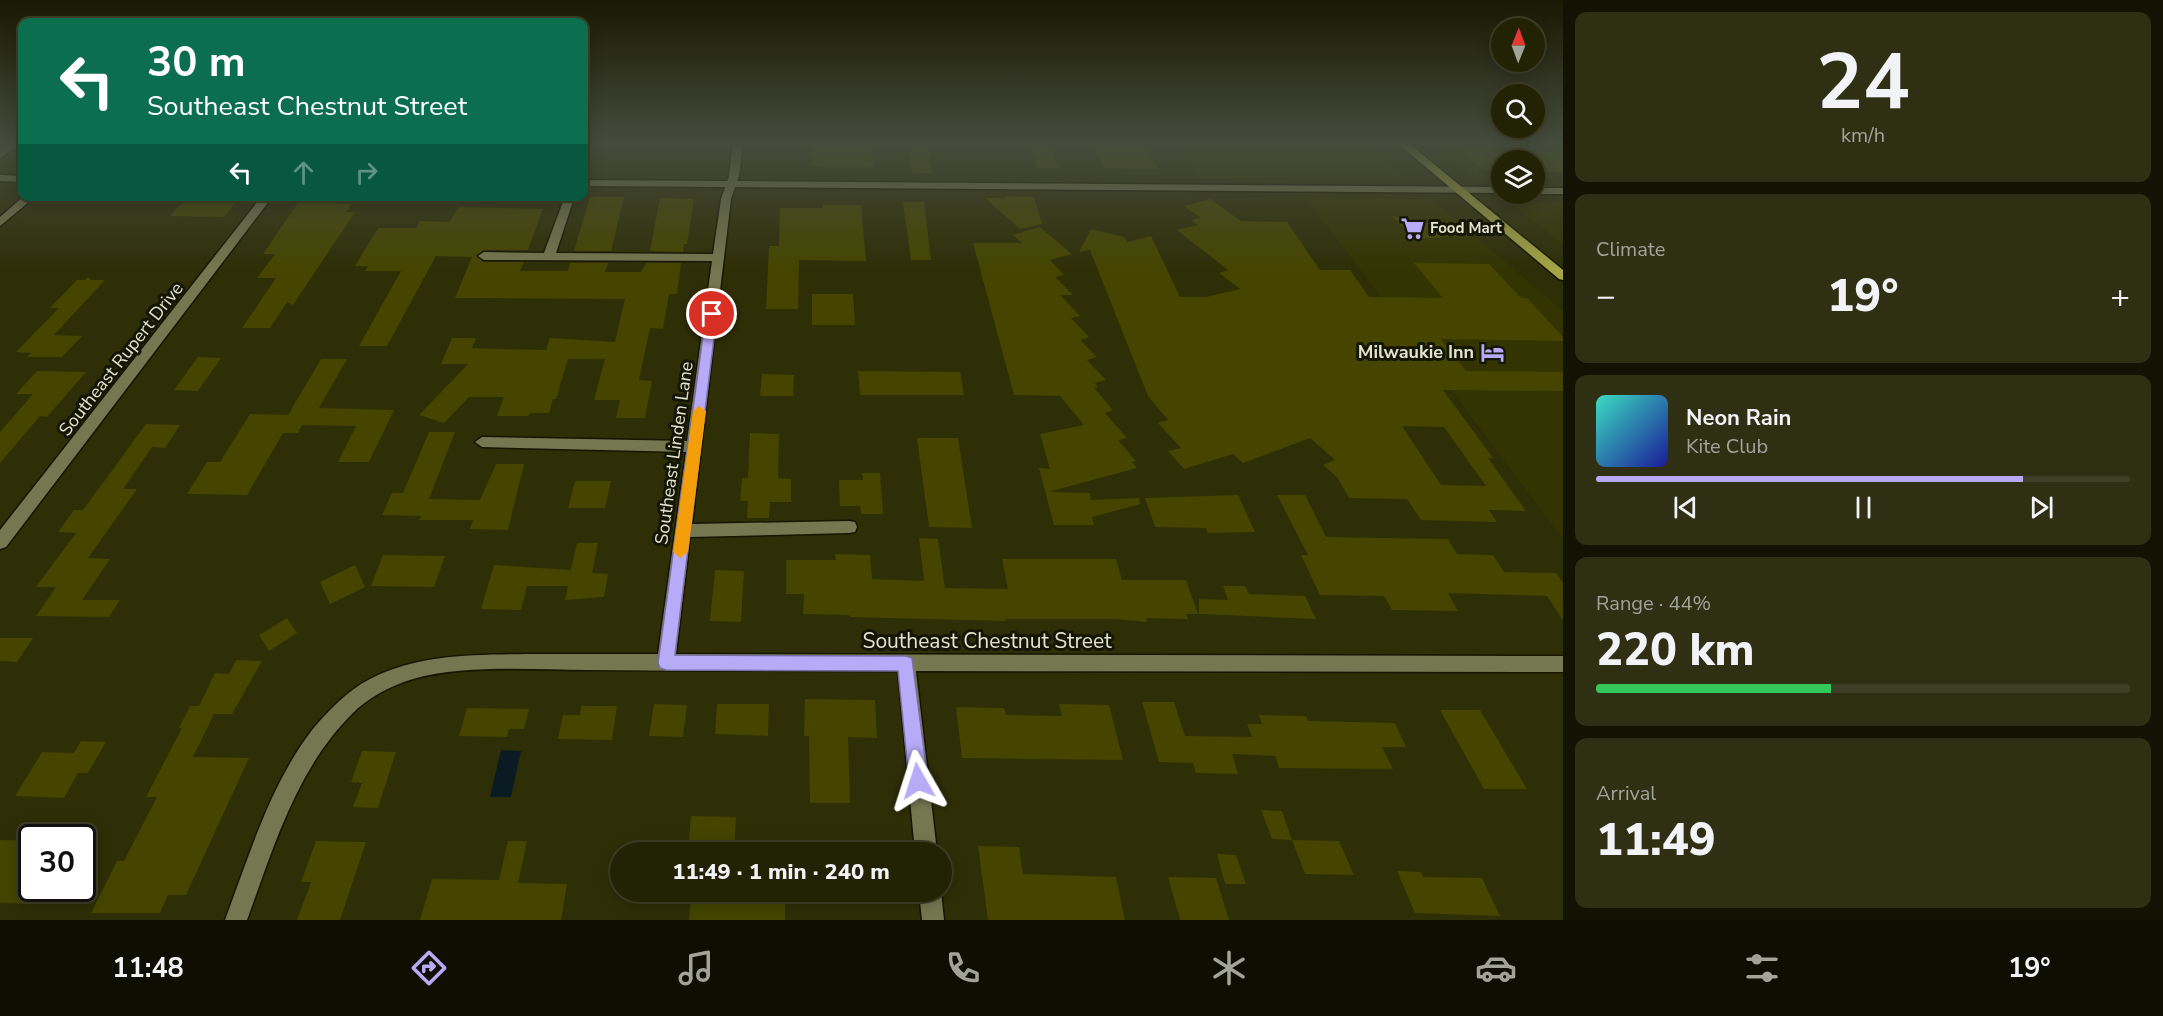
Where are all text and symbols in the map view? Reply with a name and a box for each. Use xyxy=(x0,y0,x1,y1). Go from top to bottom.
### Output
north arrow xyxy=(1491,18,1545,72)
map controls xyxy=(1491,18,1545,204)
text: 24 xyxy=(1816,29,1910,136)
text: 30 m xyxy=(147,34,246,91)
icon: left xyxy=(48,42,126,120)
button: search xyxy=(1491,84,1545,138)
text: Southeast Chestnut Street xyxy=(147,88,467,125)
text: km/h xyxy=(1841,122,1885,149)
button: layers xyxy=(1491,150,1545,204)
icon: left xyxy=(224,156,257,189)
icon: ahead xyxy=(287,156,320,189)
icon: right xyxy=(350,156,383,189)
supermarket icon: Food Mart xyxy=(1399,215,1425,241)
place label: Food Mart xyxy=(1430,218,1502,238)
text: Climate xyxy=(1596,236,1665,263)
text: 19° xyxy=(1827,266,1899,327)
text: − xyxy=(1596,274,1616,319)
text: + xyxy=(2110,274,2130,319)
street label: Southeast Rupert Drive xyxy=(53,277,189,441)
pin xyxy=(686,288,737,339)
icon: arrive xyxy=(695,297,728,330)
hotel icon: Milwaukie Inn xyxy=(1479,339,1505,365)
place label: Milwaukie Inn xyxy=(1358,340,1474,364)
street label: Southeast Linden Lane xyxy=(649,360,699,546)
text: Neon Rain xyxy=(1686,403,1791,433)
text: Kite Club xyxy=(1686,433,1768,460)
icon: previous xyxy=(1669,491,1702,524)
icon: pause xyxy=(1847,491,1880,524)
icon: next xyxy=(2025,491,2058,524)
text: Range · 44% xyxy=(1596,590,1711,617)
text: 220 km xyxy=(1596,620,1755,681)
street label: Southeast Chestnut Street xyxy=(862,627,1112,655)
position arrow xyxy=(886,749,950,813)
text: Arrival xyxy=(1596,780,1656,807)
text: 11:49 xyxy=(1596,810,1716,871)
speed limit sign: 30 xyxy=(18,824,96,902)
text: 11:49 · 1 min · 240 m xyxy=(672,857,890,887)
icon: directions xyxy=(408,947,450,989)
icon: music xyxy=(675,947,717,989)
icon: phone xyxy=(942,947,984,989)
icon: climate xyxy=(1208,947,1250,989)
icon: car xyxy=(1475,947,1517,989)
icon: filters xyxy=(1741,947,1783,989)
text: 11:48 xyxy=(112,950,184,987)
text: 19° xyxy=(2008,950,2051,987)

